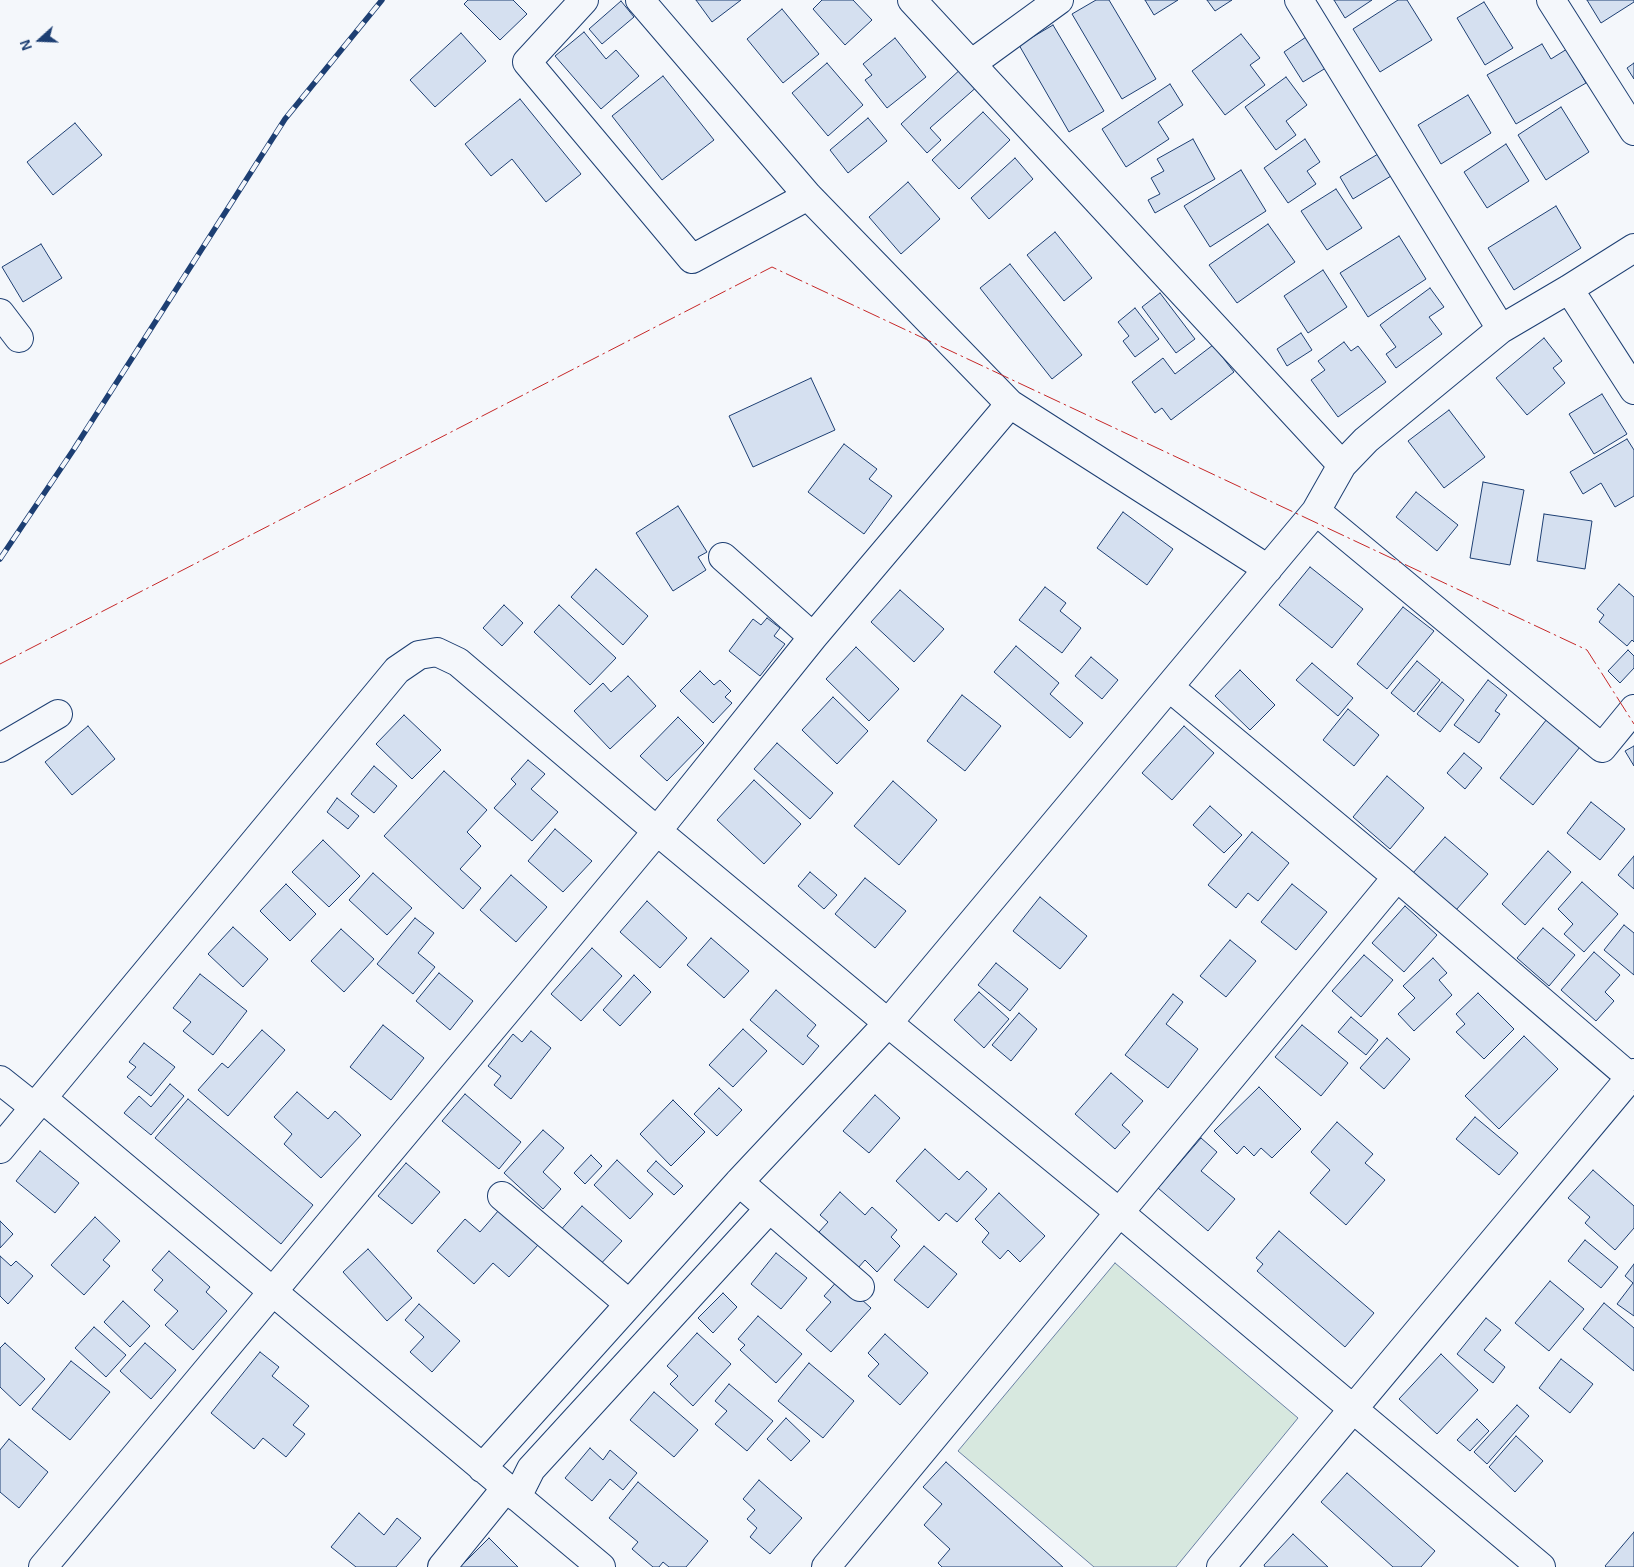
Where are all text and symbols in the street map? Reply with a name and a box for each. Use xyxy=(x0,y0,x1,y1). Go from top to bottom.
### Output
north arrow xyxy=(15,15,65,65)
text: N xyxy=(17,38,35,53)

